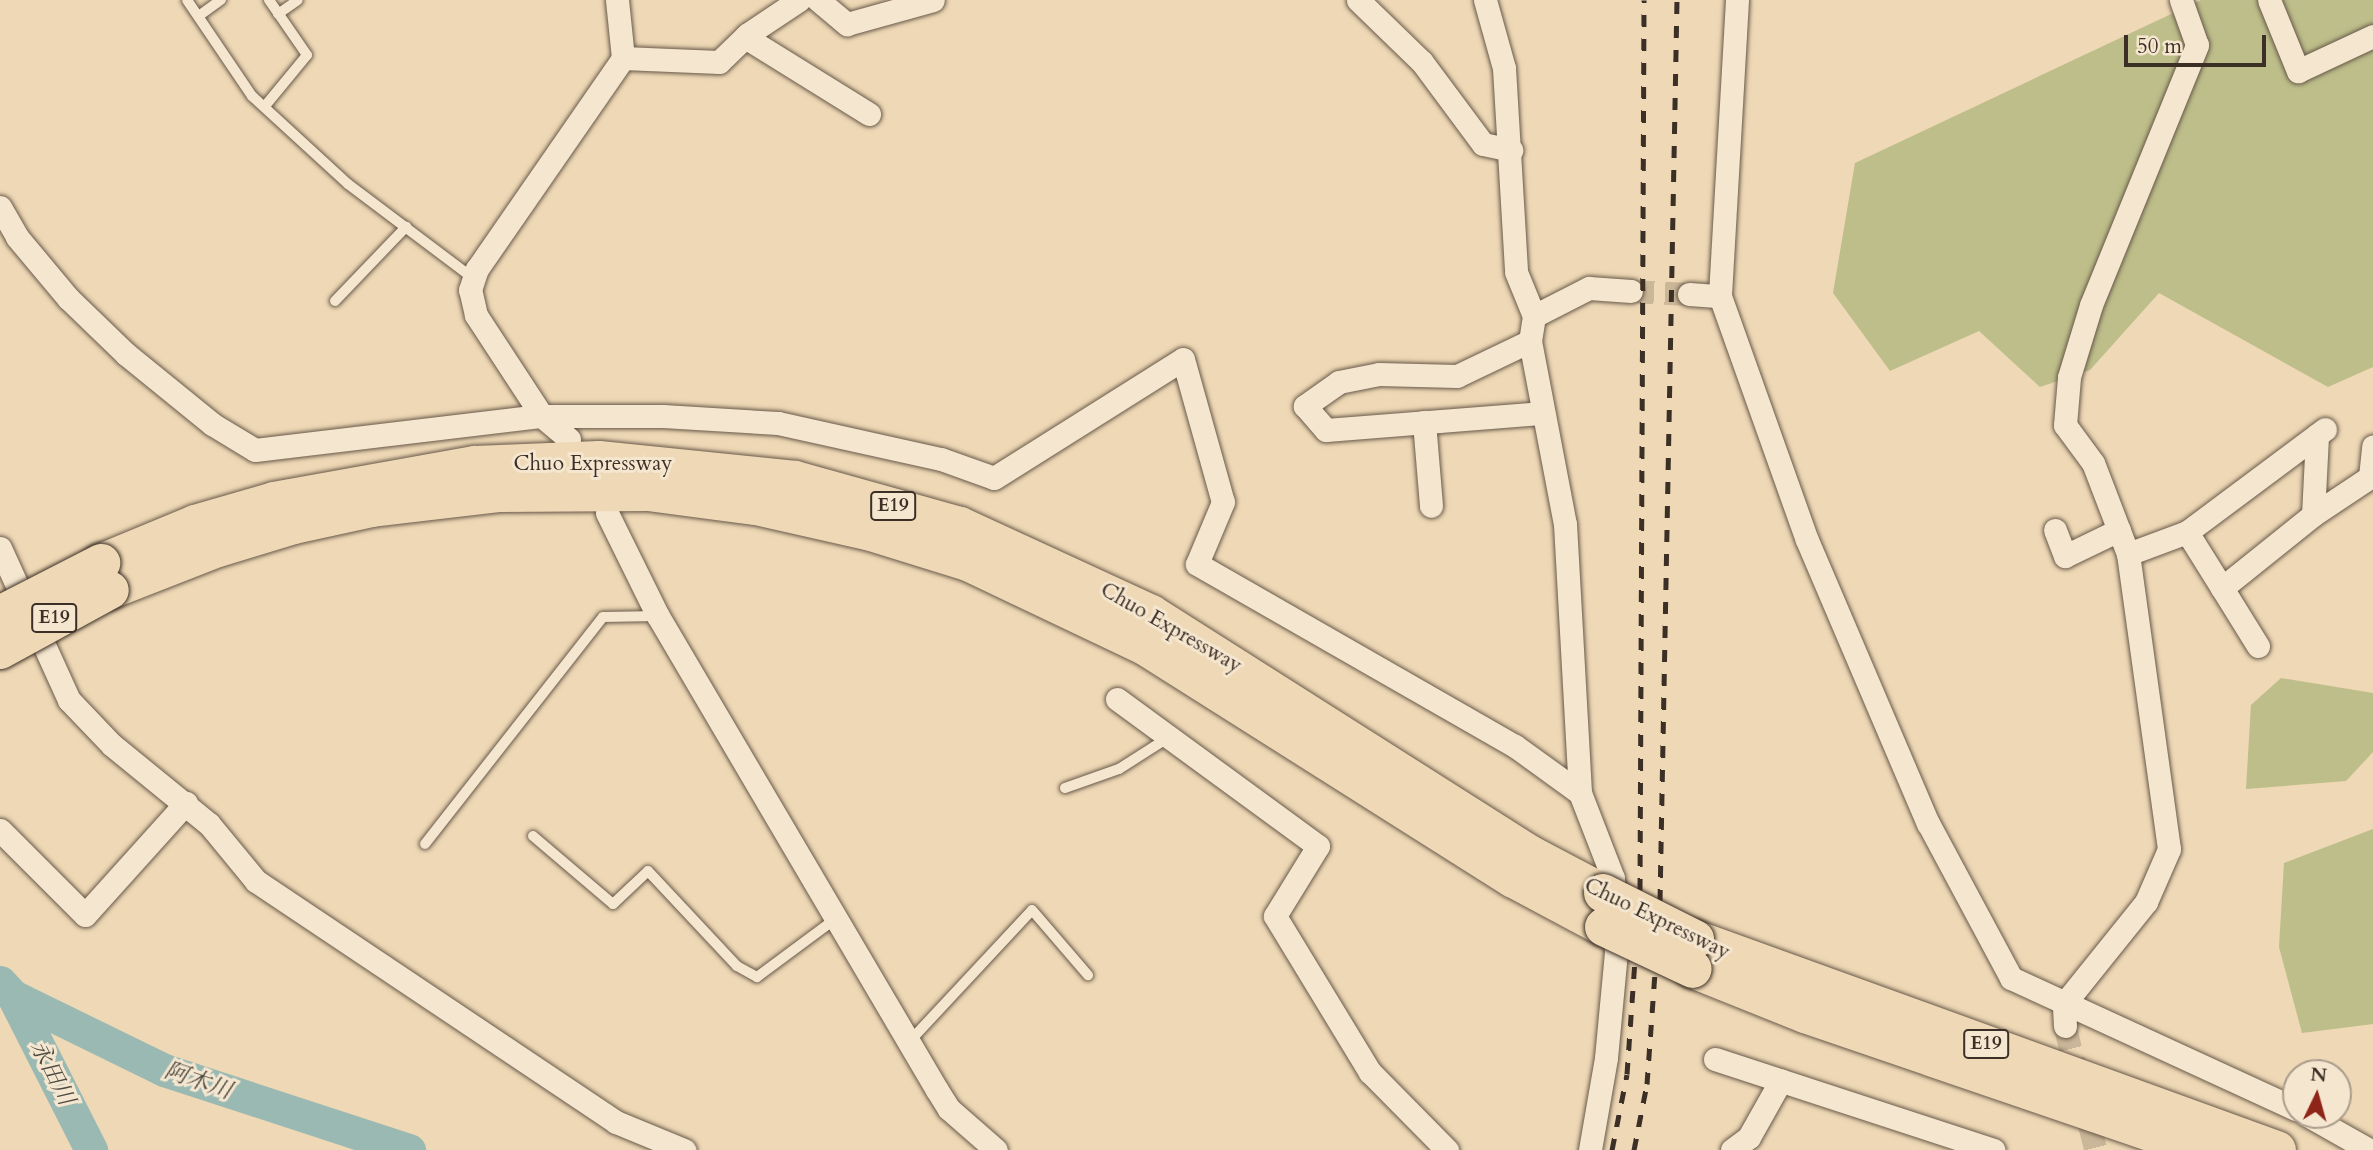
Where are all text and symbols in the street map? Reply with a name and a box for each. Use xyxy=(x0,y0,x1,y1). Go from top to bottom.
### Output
scale bar xyxy=(2128,21,2270,65)
text: 50 m xyxy=(2137,32,2182,61)
street label: Chuo Expressway xyxy=(514,451,672,477)
road number: E19 xyxy=(868,491,917,522)
street label: Chuo Expressway xyxy=(1096,577,1246,679)
road number: E19 xyxy=(30,603,78,634)
street label: Chuo Expressway xyxy=(1580,873,1734,965)
road number: E19 xyxy=(1962,1028,2010,1060)
water label: 永田川 xyxy=(24,1036,80,1110)
water label: 阿木川 xyxy=(161,1057,235,1105)
north arrow xyxy=(2282,1059,2352,1129)
text: N xyxy=(2309,1061,2328,1089)

